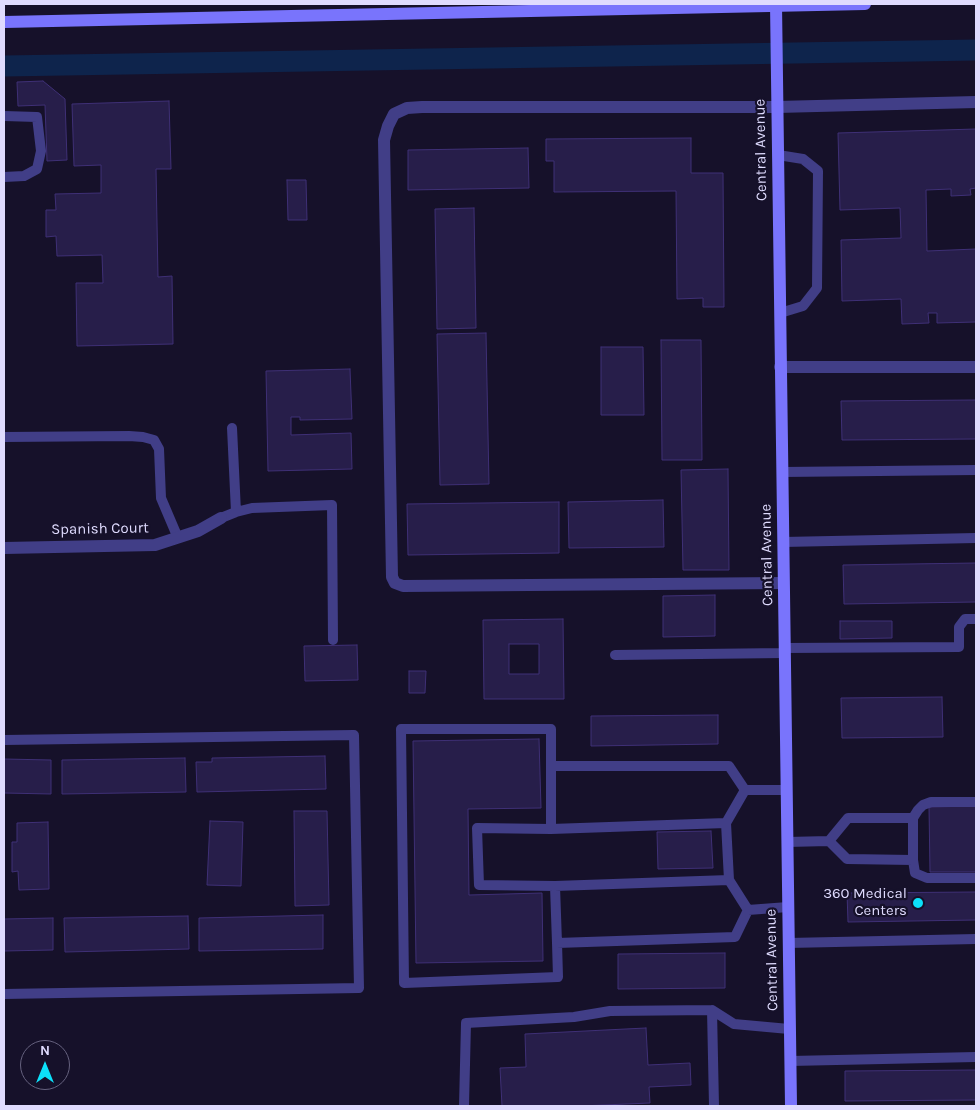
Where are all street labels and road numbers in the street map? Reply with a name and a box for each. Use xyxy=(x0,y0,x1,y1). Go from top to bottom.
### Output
street label: Central Avenue xyxy=(751,99,771,201)
street label: Central Avenue xyxy=(757,504,777,606)
street label: Spanish Court xyxy=(51,519,149,539)
street label: Central Avenue xyxy=(762,909,782,1011)

